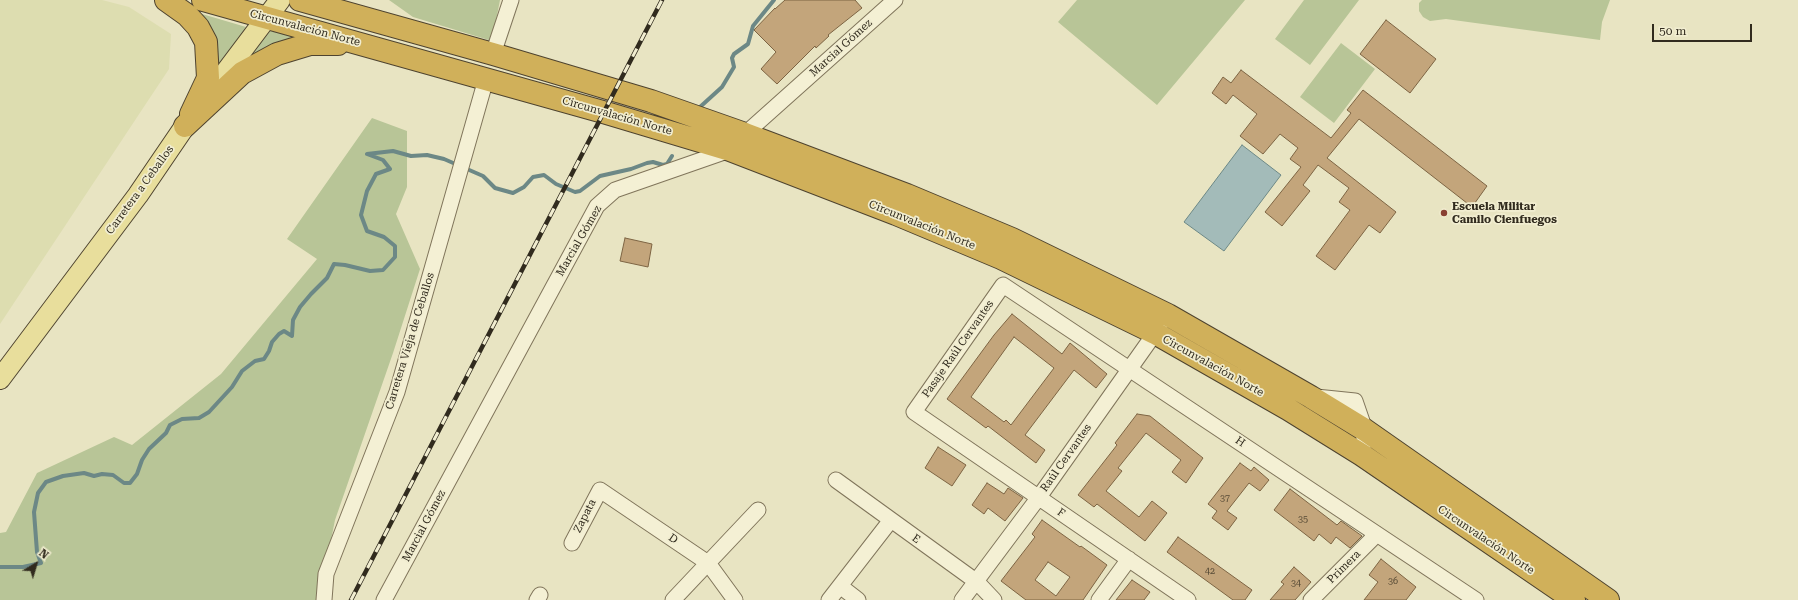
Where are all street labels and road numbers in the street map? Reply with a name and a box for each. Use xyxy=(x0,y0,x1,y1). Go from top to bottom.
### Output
street label: Circunvalación Norte xyxy=(248,7,362,49)
street label: Marcial Gómez xyxy=(807,17,875,79)
street label: Circunvalación Norte xyxy=(561,94,673,138)
street label: Carretera a Ceballos xyxy=(103,143,177,237)
street label: Circunvalación Norte xyxy=(867,198,977,252)
street label: Marcial Gómez xyxy=(553,203,605,279)
street label: Carretera Vieja de Ceballos xyxy=(383,271,437,411)
street label: Pasaje Raúl Cervantes xyxy=(919,298,997,400)
street label: Circunvalación Norte xyxy=(1160,333,1266,399)
street label: Raúl Cervantes xyxy=(1038,422,1094,494)
street label: H xyxy=(1233,434,1247,450)
street label: Marcial Gómez xyxy=(400,488,448,564)
street label: Zapata xyxy=(571,497,599,535)
street label: Circunvalación Norte xyxy=(1435,503,1537,577)
street label: F xyxy=(1055,506,1067,520)
street label: D xyxy=(666,531,680,547)
street label: E xyxy=(909,532,923,546)
street label: Primera xyxy=(1325,548,1363,586)

